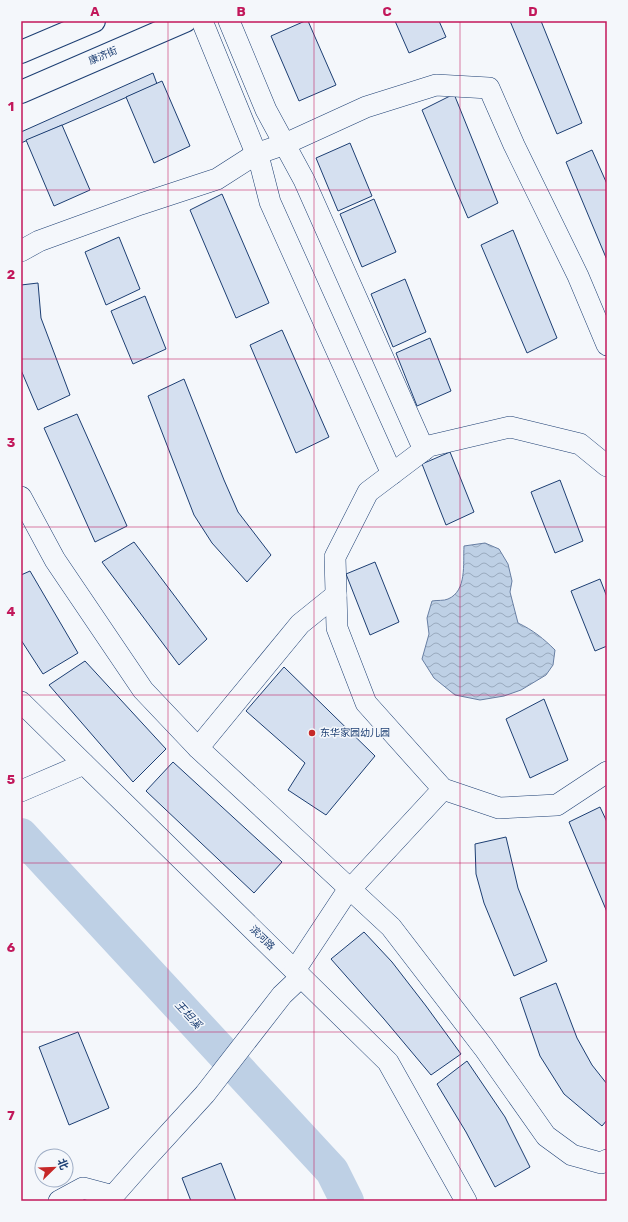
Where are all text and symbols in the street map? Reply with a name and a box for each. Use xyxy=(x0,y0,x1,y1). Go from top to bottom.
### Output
text: A xyxy=(90,4,100,19)
text: B xyxy=(236,4,246,19)
text: C xyxy=(382,4,392,19)
text: D xyxy=(528,4,538,19)
street label: 康济街 xyxy=(87,45,119,67)
text: 1 xyxy=(8,99,14,114)
text: 2 xyxy=(7,267,15,282)
text: 3 xyxy=(7,435,16,450)
text: 4 xyxy=(7,604,16,619)
place label: 东华家园幼儿园 xyxy=(320,727,390,739)
marker: 东华家园幼儿园 xyxy=(307,728,317,738)
text: 5 xyxy=(7,772,15,787)
street label: 滨河路 xyxy=(247,923,277,953)
text: 6 xyxy=(7,940,16,955)
water label: 王坦溪 xyxy=(172,998,205,1032)
text: 7 xyxy=(7,1108,15,1123)
north arrow xyxy=(34,1148,74,1188)
text: 北 xyxy=(55,1157,71,1172)

